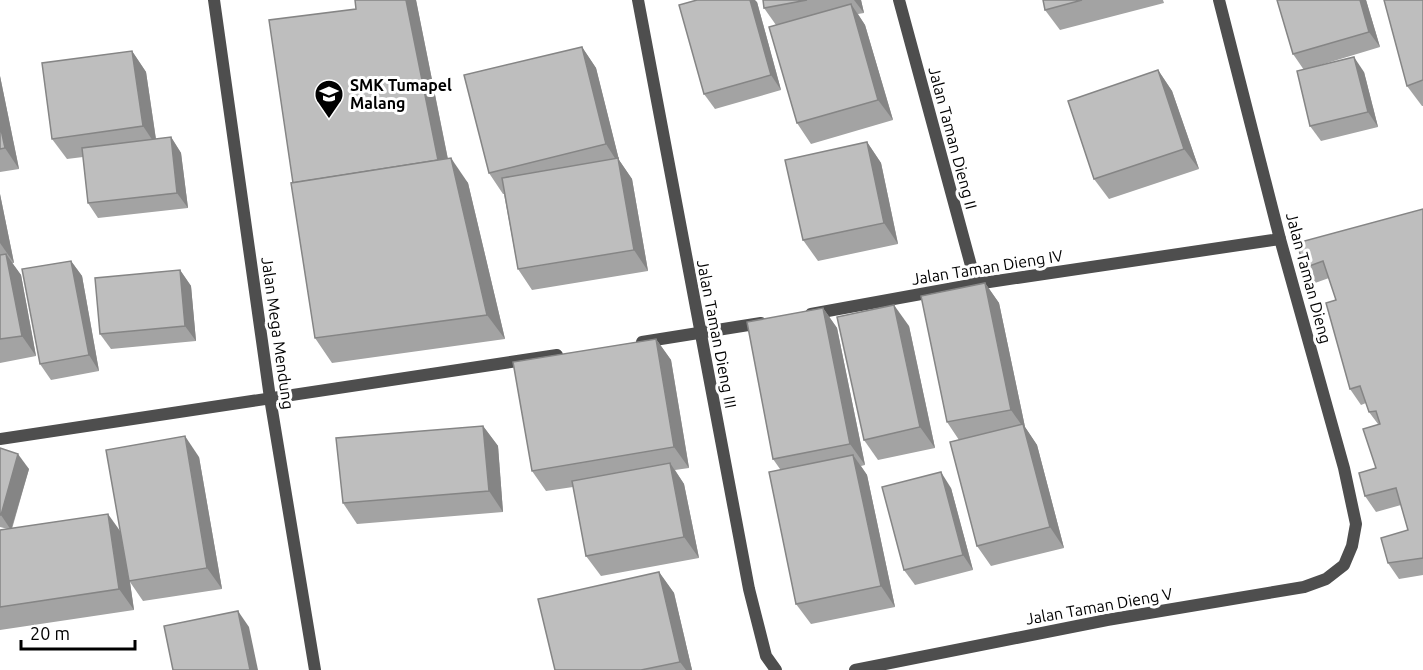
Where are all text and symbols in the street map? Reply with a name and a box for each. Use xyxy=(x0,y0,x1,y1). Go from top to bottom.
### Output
street label: Jalan Taman Dieng II xyxy=(925,65,981,211)
place label: SMK Tumapel Malang xyxy=(350,76,452,112)
school or university icon: SMK Tumapel Malang xyxy=(313,78,345,120)
street label: Jalan Taman Dieng xyxy=(1283,210,1335,346)
street label: Jalan Taman Dieng IV xyxy=(910,246,1064,288)
street label: Jalan Mega Mendung xyxy=(258,256,298,410)
street label: Jalan Taman Dieng III xyxy=(694,258,740,410)
street label: Jalan Taman Dieng V xyxy=(1024,584,1174,628)
scale bar xyxy=(21,613,135,651)
text: 20 m xyxy=(30,623,70,643)

